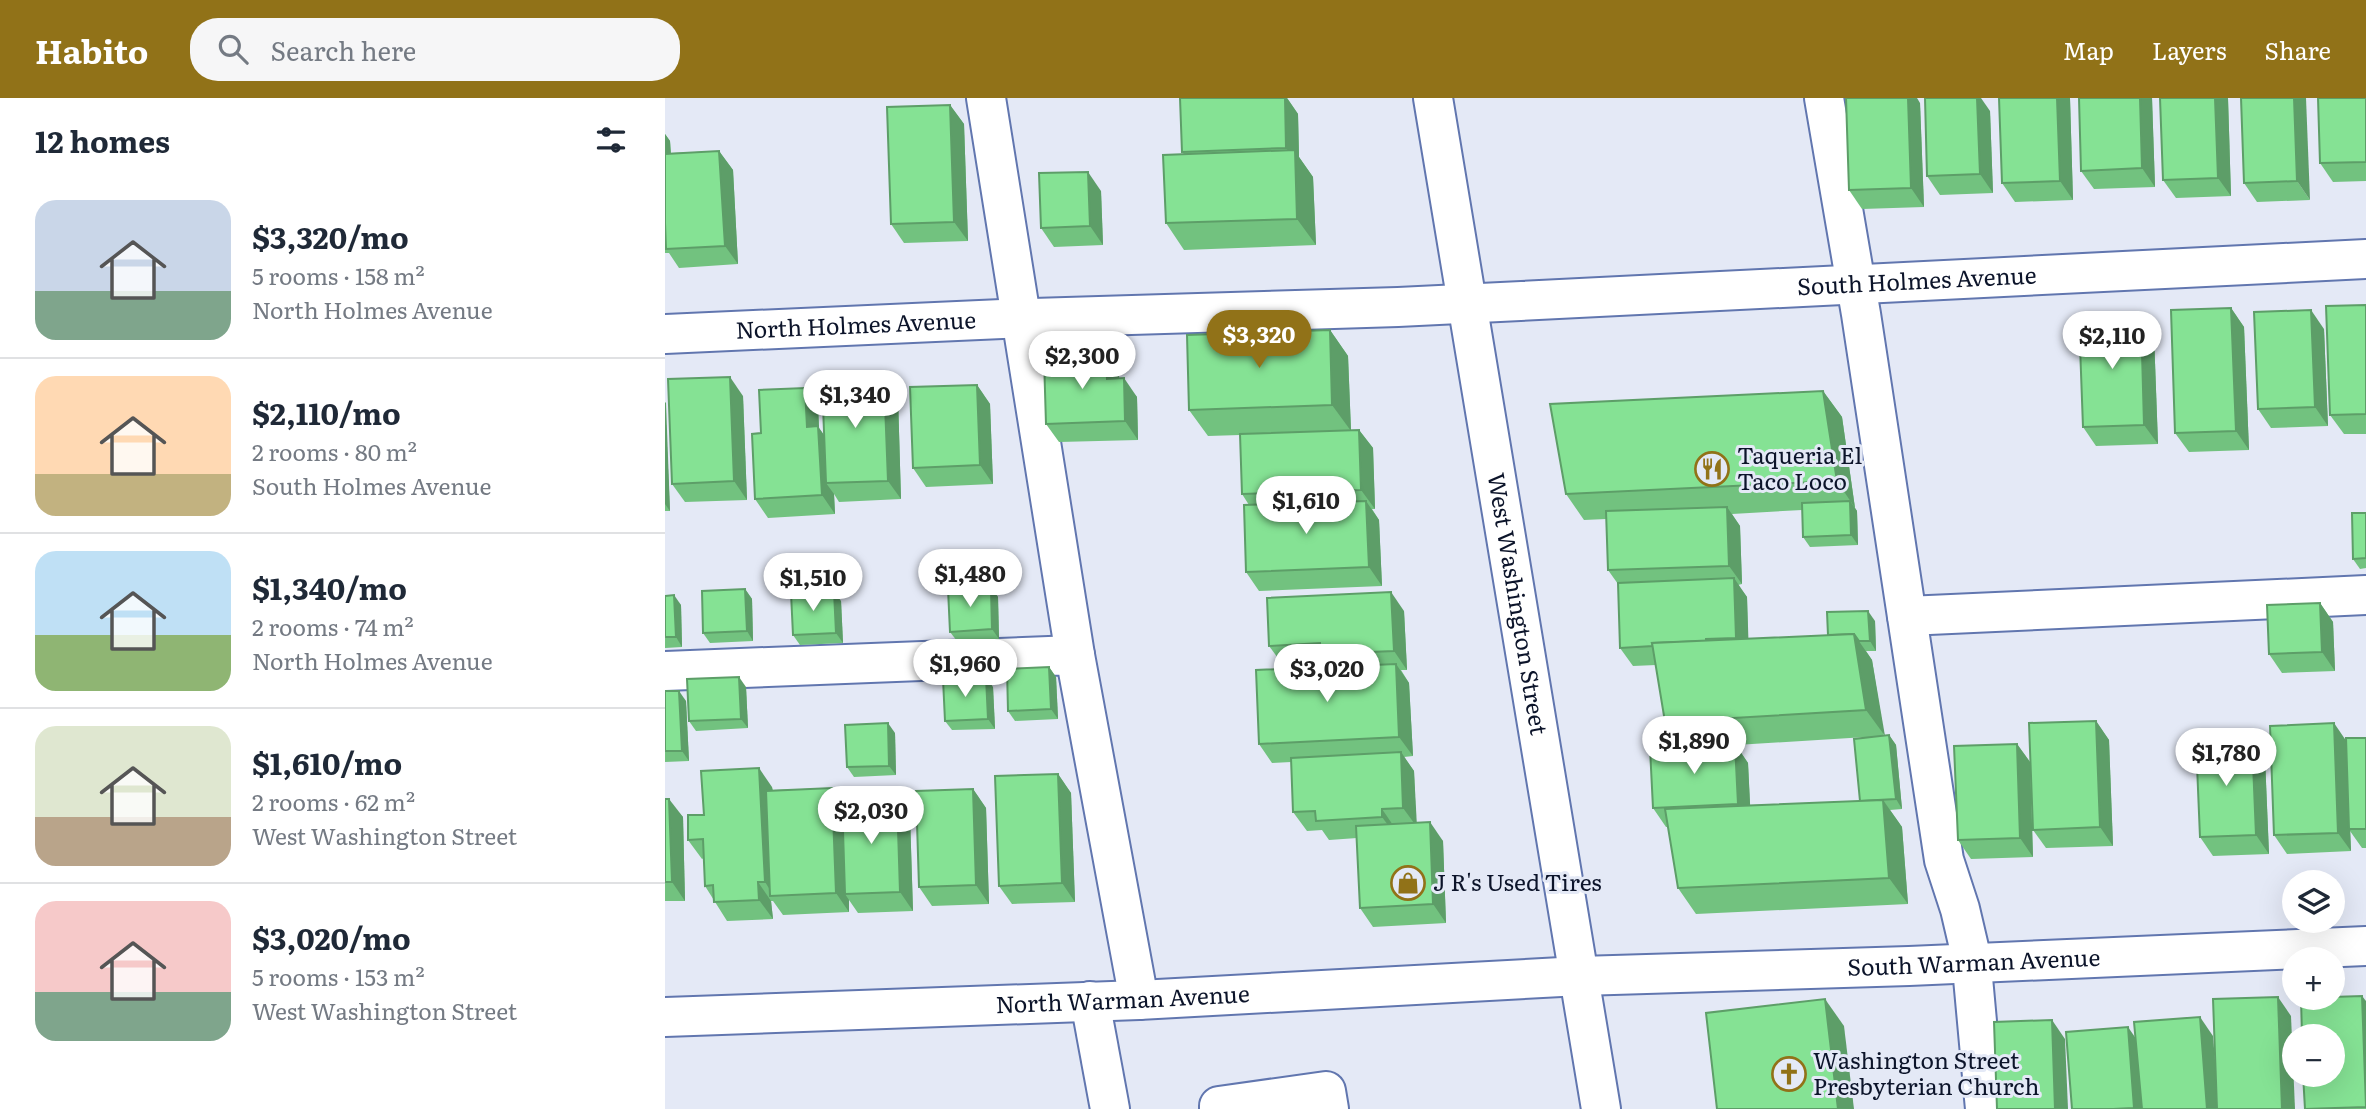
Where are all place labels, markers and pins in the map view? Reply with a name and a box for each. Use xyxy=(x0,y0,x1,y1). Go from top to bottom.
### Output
pin: $3,320 xyxy=(1202,310,1316,370)
pin: $2,110 xyxy=(2055,312,2169,371)
pin: $2,300 xyxy=(1025,331,1139,391)
pin: $1,340 xyxy=(798,370,912,430)
place label: Taqueria El Taco Loco xyxy=(1737,437,1863,497)
restaurant icon: Taqueria El Taco Loco xyxy=(1693,450,1731,488)
pin: $1,610 xyxy=(1249,476,1363,536)
pin: $1,480 xyxy=(913,550,1027,609)
pin: $1,510 xyxy=(756,554,870,613)
pin: $1,960 xyxy=(908,640,1022,699)
pin: $3,020 xyxy=(1270,644,1384,704)
pin: $1,890 xyxy=(1637,716,1751,776)
pin: $1,780 xyxy=(2169,728,2283,788)
pin: $2,030 xyxy=(814,786,928,846)
shop icon: J R's Used Tires xyxy=(1389,864,1427,902)
place label: J R's Used Tires xyxy=(1433,864,1602,898)
place label: Washington Street Presbyterian Church xyxy=(1813,1042,2040,1102)
church icon: Washington Street Presbyterian Church xyxy=(1770,1055,1808,1093)

